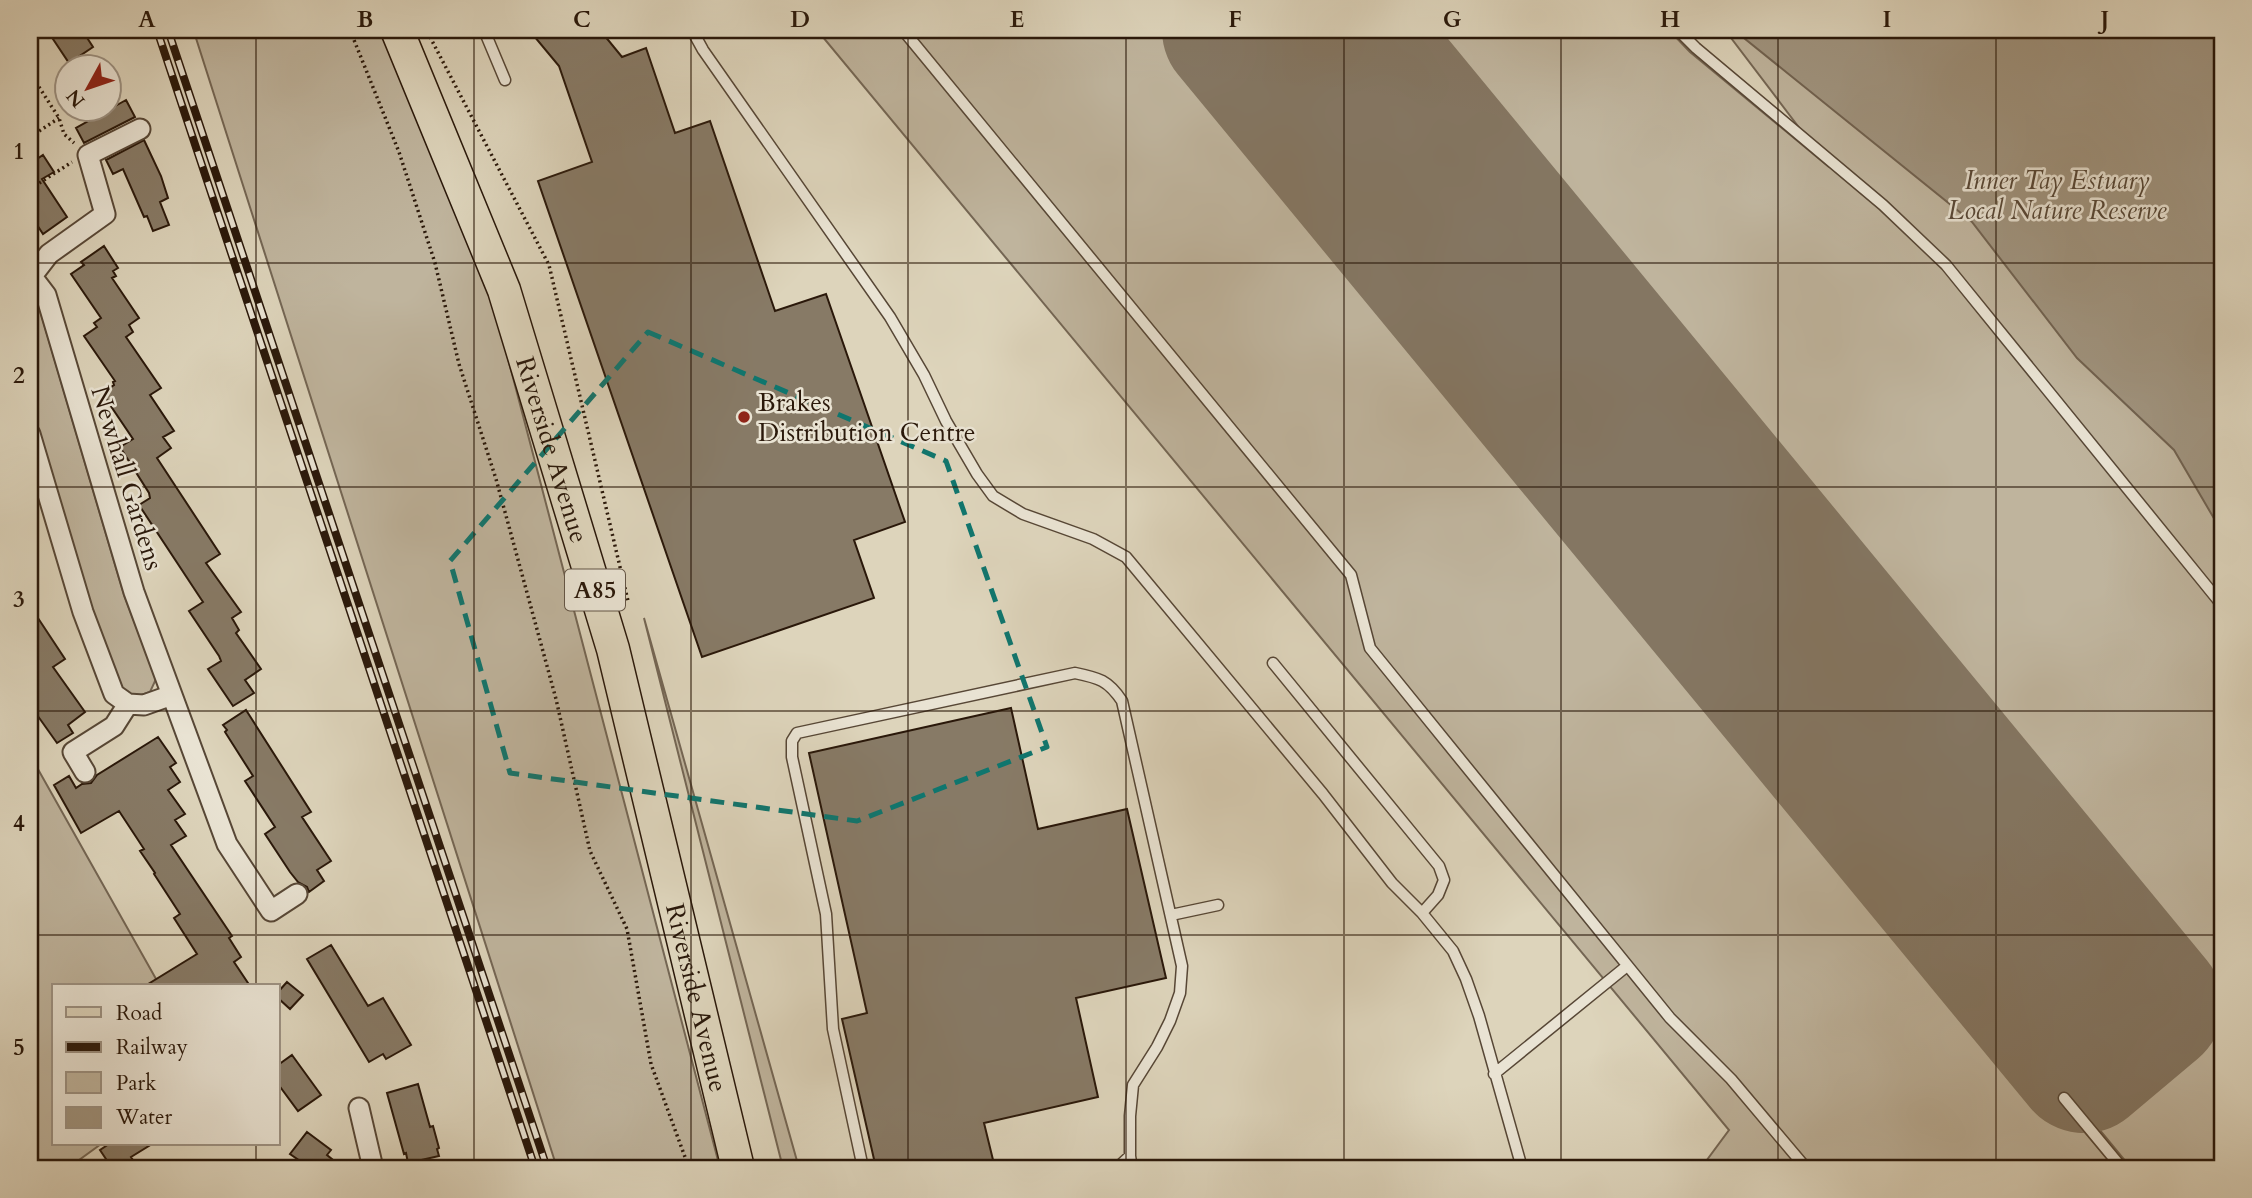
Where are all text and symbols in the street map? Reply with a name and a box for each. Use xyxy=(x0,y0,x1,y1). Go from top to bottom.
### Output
text: A xyxy=(138,4,156,35)
text: B xyxy=(357,4,373,35)
text: C xyxy=(573,4,591,35)
text: D xyxy=(790,4,810,35)
text: E xyxy=(1010,4,1024,35)
text: F xyxy=(1228,4,1242,35)
text: G xyxy=(1443,4,1462,35)
text: H xyxy=(1660,4,1680,35)
text: I xyxy=(1883,4,1891,35)
text: J xyxy=(2098,4,2109,35)
north arrow xyxy=(52,52,122,122)
text: N xyxy=(60,83,91,113)
text: 1 xyxy=(13,136,25,167)
park label: Inner Tay Estuary Local Nature Reserve xyxy=(1947,163,2168,228)
street label: Riverside Avenue xyxy=(508,352,597,547)
text: 2 xyxy=(13,360,25,391)
street label: Newhall Gardens xyxy=(82,382,172,574)
place label: Brakes Distribution Centre xyxy=(758,385,976,450)
marker: Brakes Distribution Centre xyxy=(736,409,752,425)
road number: A85 xyxy=(565,570,625,610)
text: 3 xyxy=(13,584,25,615)
text: 4 xyxy=(13,808,25,839)
street label: Riverside Avenue xyxy=(657,900,737,1095)
legend xyxy=(52,984,280,1146)
text: Road xyxy=(116,999,162,1028)
text: 5 xyxy=(13,1032,25,1063)
text: Railway xyxy=(116,1033,188,1062)
text: Park xyxy=(116,1069,157,1098)
text: Water xyxy=(115,1103,172,1132)

